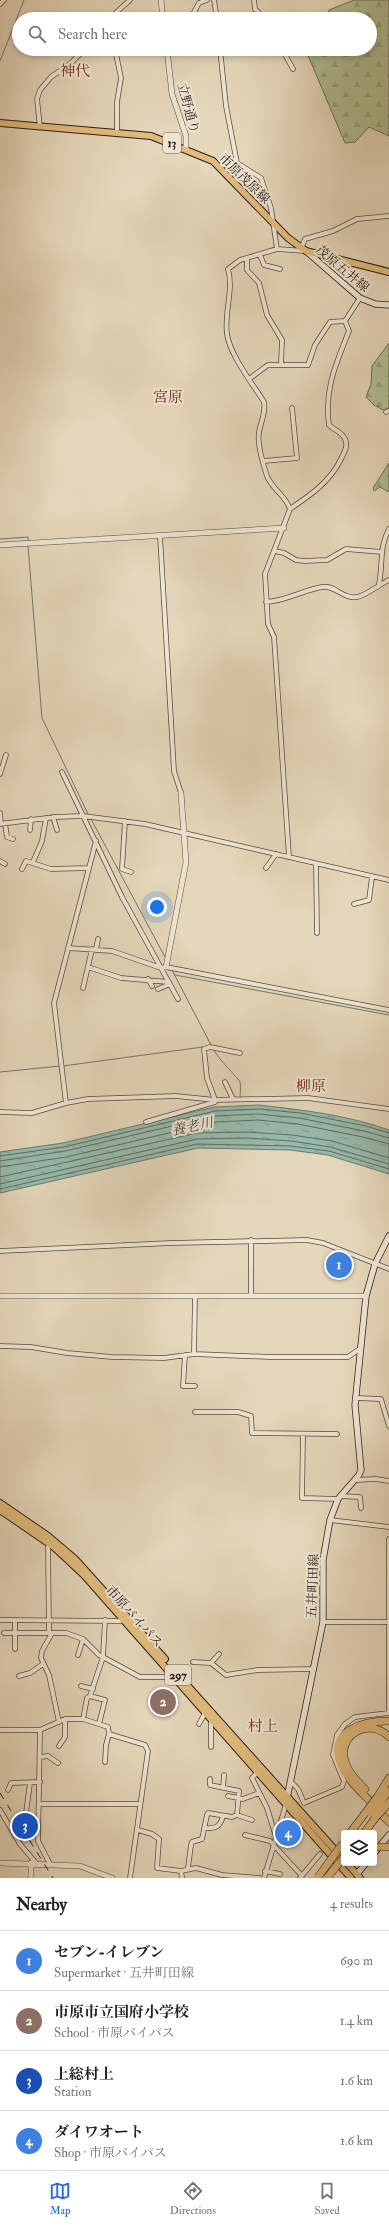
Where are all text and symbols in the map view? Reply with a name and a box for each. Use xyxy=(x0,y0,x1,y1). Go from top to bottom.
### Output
search box xyxy=(12,12,377,56)
icon: search xyxy=(26,23,48,45)
text: Search here xyxy=(58,25,127,44)
district label: 神代 xyxy=(60,62,90,81)
street label: 立野通り xyxy=(174,81,202,135)
road number: 13 xyxy=(163,133,181,153)
street label: 市原茂原線 xyxy=(215,150,273,207)
street label: 茂原五井線 xyxy=(312,242,372,296)
district label: 宮原 xyxy=(153,388,183,407)
your location xyxy=(147,897,167,917)
district label: 柳原 xyxy=(296,1077,326,1096)
water label: 養老川 xyxy=(170,1113,216,1139)
pin: 1 xyxy=(326,1250,352,1280)
street label: 五井町田線 xyxy=(304,1553,322,1619)
street label: 市原バイパス xyxy=(102,1582,166,1651)
road number: 297 xyxy=(165,1665,191,1685)
pin: 2 xyxy=(150,1687,176,1717)
district label: 村上 xyxy=(248,1717,278,1736)
pin: 3 xyxy=(12,1811,38,1841)
pin: 4 xyxy=(275,1818,301,1848)
map controls xyxy=(341,1830,377,1866)
button: layers xyxy=(341,1830,377,1866)
text: Nearby xyxy=(16,1894,67,1915)
text: 4 results xyxy=(330,1896,373,1912)
text: セブン-イレブン xyxy=(54,1943,164,1962)
text: 1 xyxy=(27,1953,31,1969)
text: 690 m xyxy=(340,1953,373,1969)
text: Supermarket · 五井町田線 xyxy=(54,1965,194,1981)
text: 市原市立国府小学校 xyxy=(54,2003,189,2022)
text: 2 xyxy=(26,2013,32,2029)
text: 1.4 km xyxy=(340,2013,373,2029)
text: School · 市原バイパス xyxy=(54,2025,175,2041)
text: 上総村上 xyxy=(54,2065,114,2084)
text: 3 xyxy=(27,2073,32,2089)
text: 1.6 km xyxy=(340,2073,373,2089)
text: Station xyxy=(54,2084,91,2100)
text: ダイワオート xyxy=(54,2123,144,2142)
text: 4 xyxy=(25,2133,33,2149)
text: 1.6 km xyxy=(340,2133,373,2149)
text: Shop · 市原バイパス xyxy=(54,2145,167,2161)
tab: Map xyxy=(49,2180,71,2217)
tab: Directions xyxy=(170,2180,216,2217)
tab: Saved xyxy=(315,2180,340,2217)

